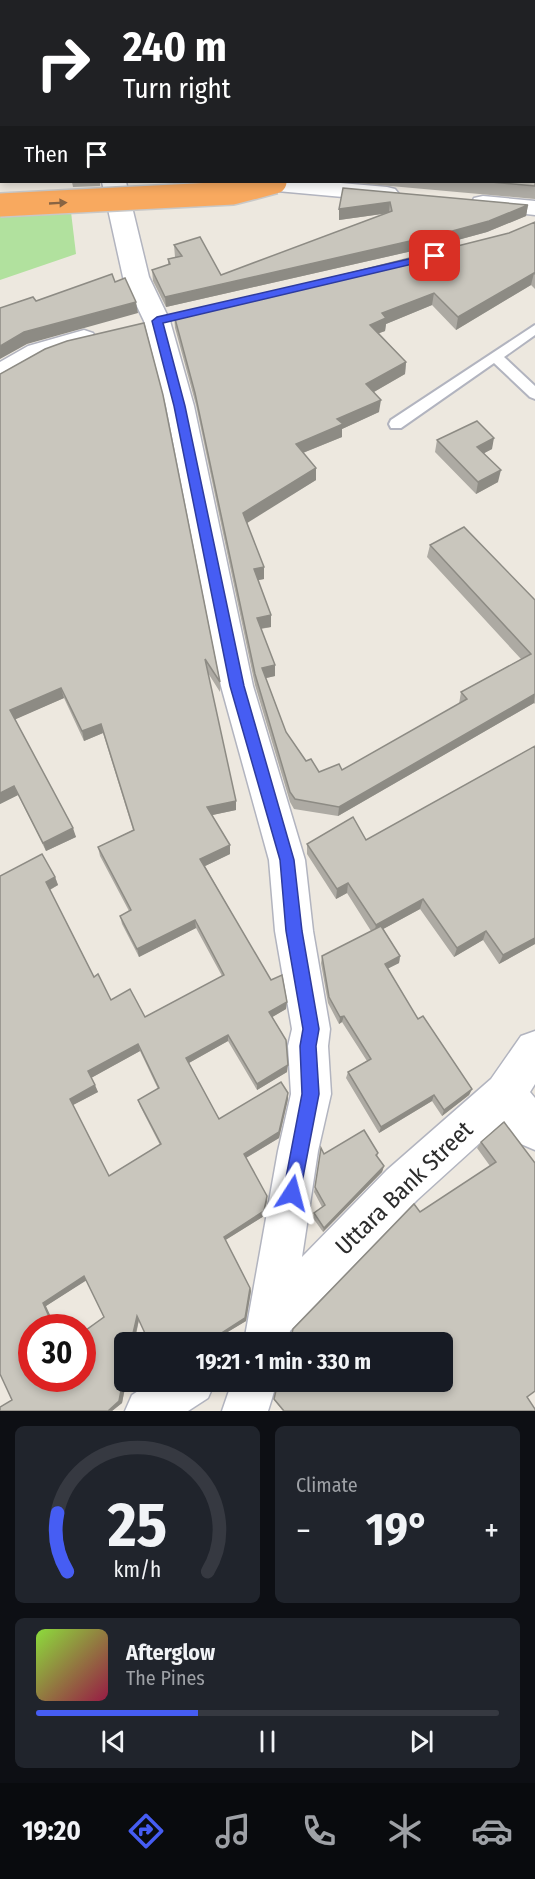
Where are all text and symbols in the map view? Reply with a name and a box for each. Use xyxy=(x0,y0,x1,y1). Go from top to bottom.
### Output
text: 240 m xyxy=(123,22,227,72)
icon: right xyxy=(24,24,102,102)
text: Turn right xyxy=(123,73,231,105)
icon: arrive xyxy=(80,138,113,171)
text: Then xyxy=(24,141,68,168)
one-way arrow xyxy=(49,198,68,207)
pin xyxy=(409,230,460,281)
icon: arrive xyxy=(418,239,451,272)
street label: Uttara Bank Street xyxy=(330,1115,479,1261)
position arrow xyxy=(260,1161,324,1225)
speed limit sign: 30 xyxy=(18,1314,96,1392)
text: 19:21 · 1 min · 330 m xyxy=(196,1348,371,1375)
text: Climate xyxy=(296,1473,358,1497)
text: 25 xyxy=(107,1488,167,1563)
text: 19° xyxy=(366,1503,429,1557)
text: − xyxy=(296,1511,311,1551)
text: + xyxy=(484,1511,499,1551)
text: km/h xyxy=(114,1557,161,1583)
text: Afterglow xyxy=(126,1639,215,1666)
text: The Pines xyxy=(126,1666,205,1690)
icon: previous xyxy=(97,1725,130,1758)
icon: pause xyxy=(251,1725,284,1758)
icon: next xyxy=(405,1725,438,1758)
icon: directions xyxy=(125,1810,167,1852)
icon: music xyxy=(212,1810,254,1852)
icon: phone xyxy=(298,1810,340,1852)
icon: climate xyxy=(384,1810,426,1852)
icon: car xyxy=(471,1810,513,1852)
text: 19:20 xyxy=(22,1815,81,1847)

